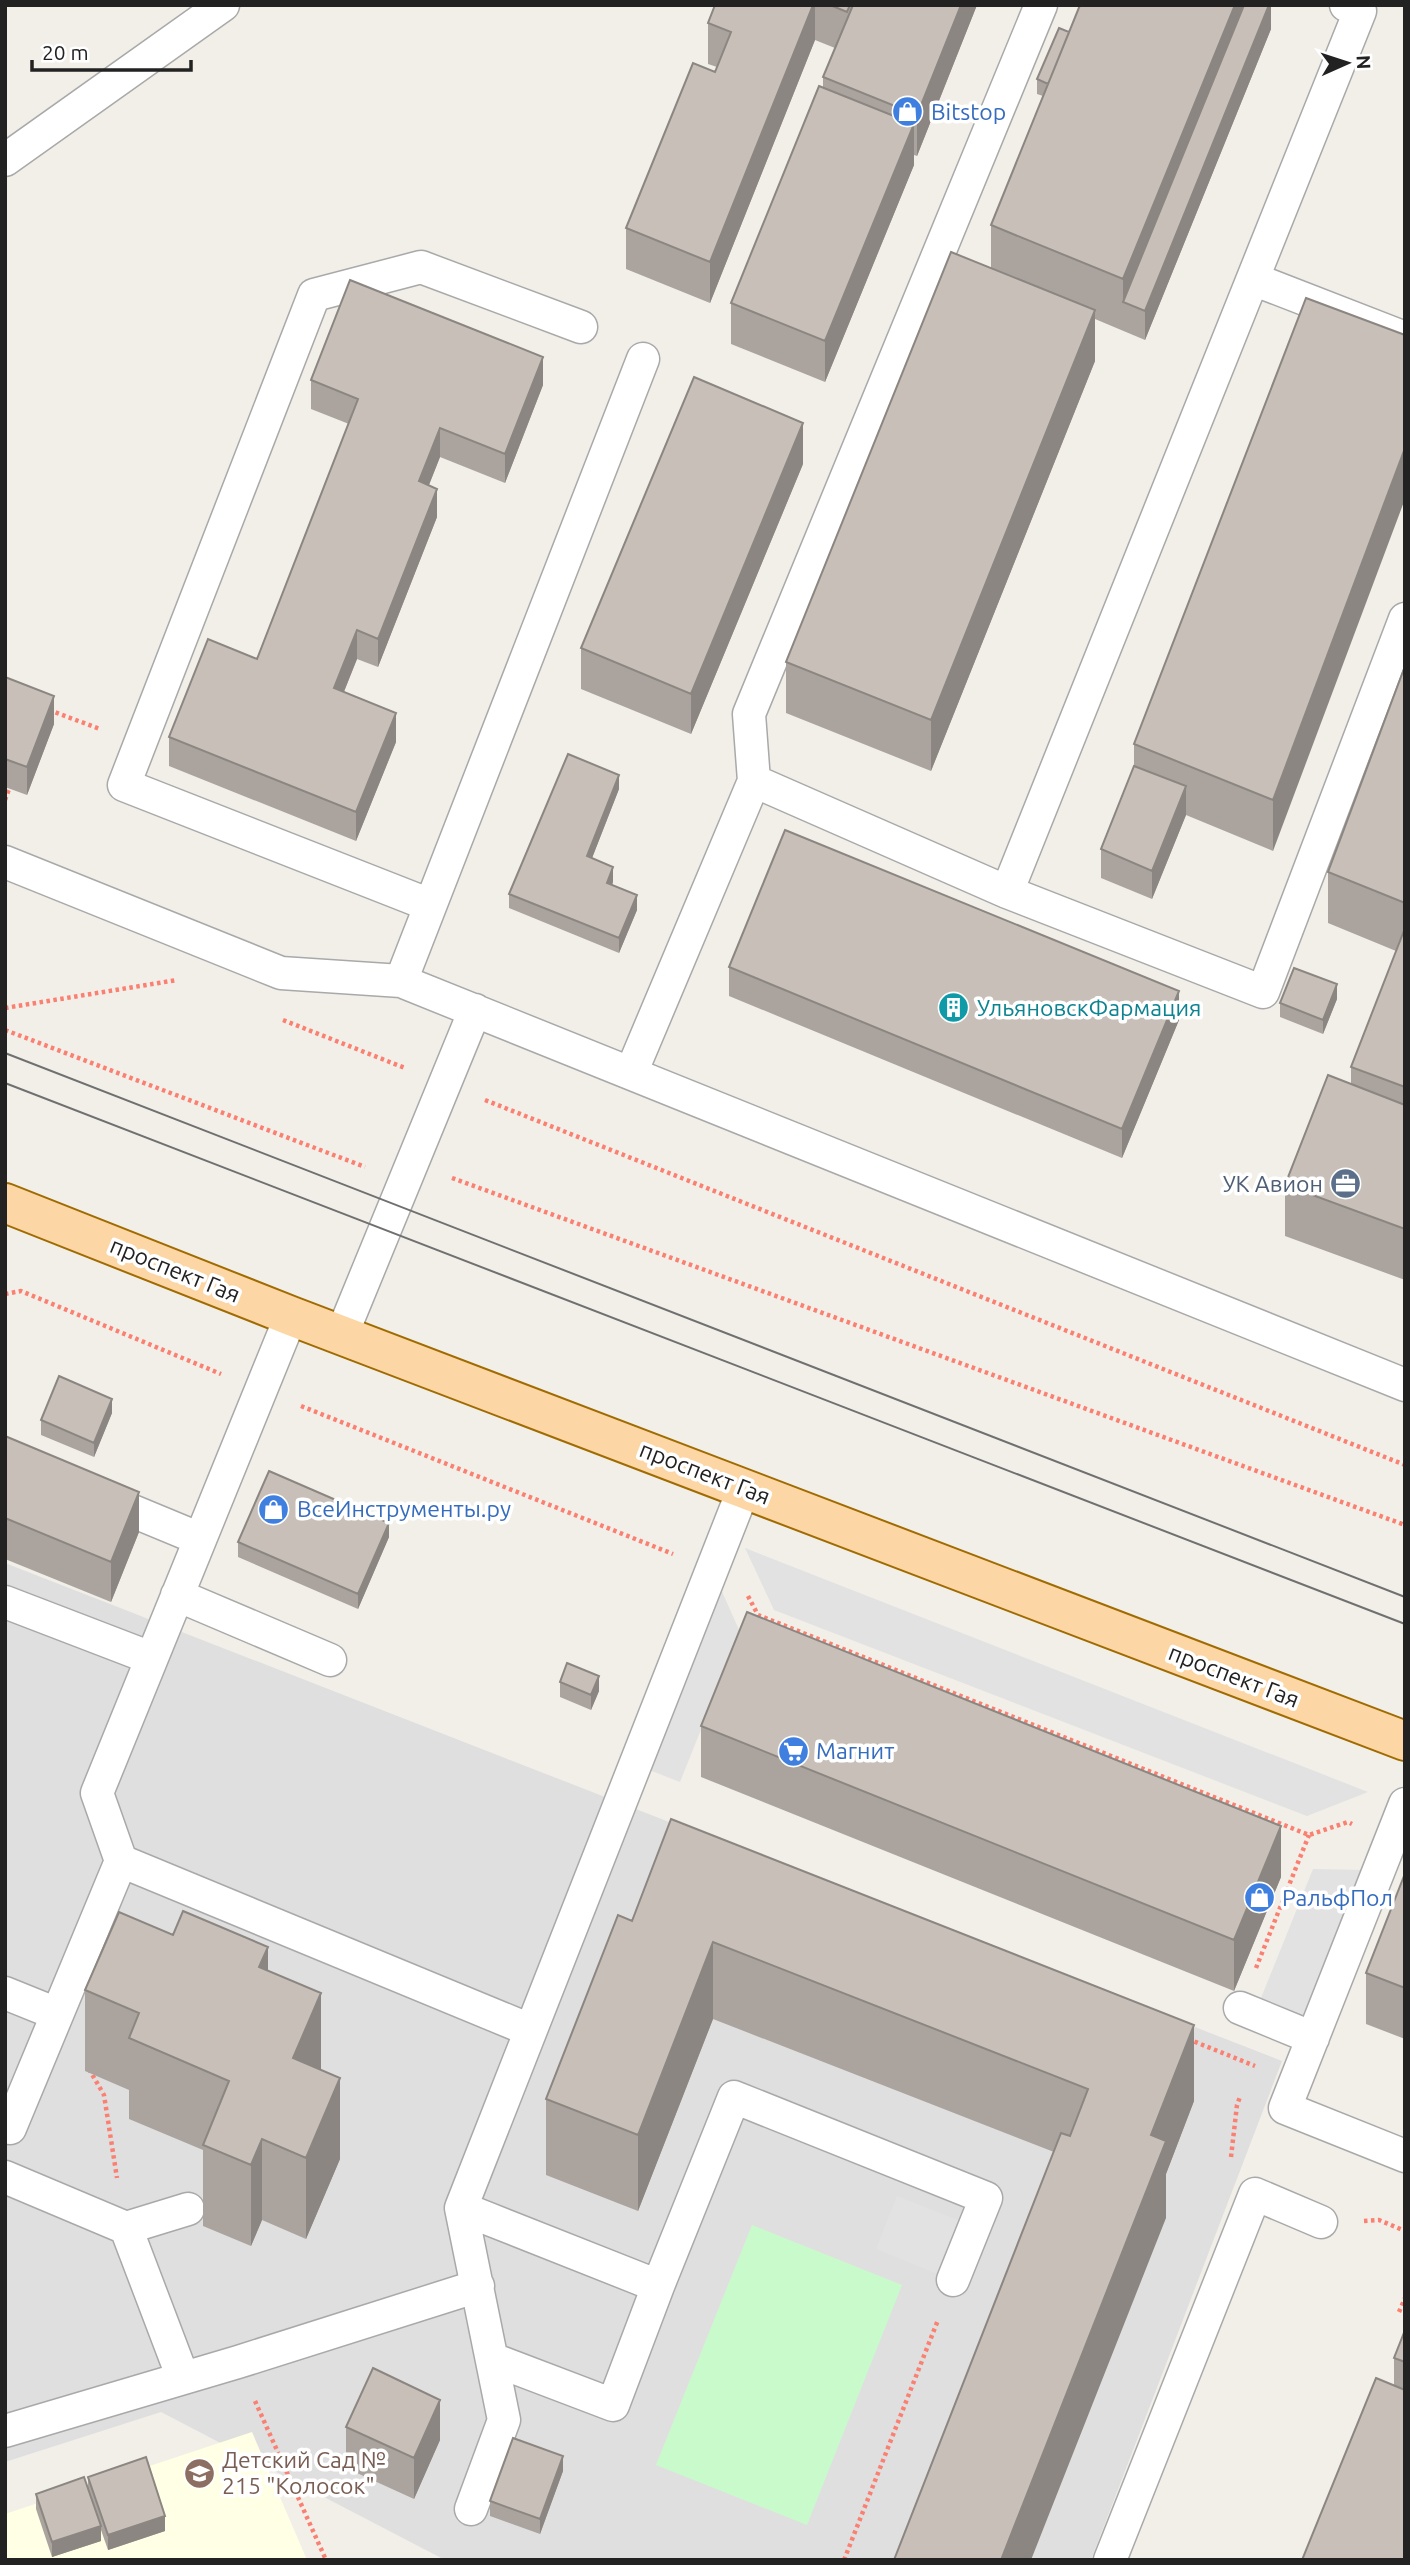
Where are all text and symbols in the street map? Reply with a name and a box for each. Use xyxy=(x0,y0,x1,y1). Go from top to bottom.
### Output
scale bar xyxy=(32,28,191,72)
north arrow xyxy=(1312,28,1382,98)
text: 20 m xyxy=(42,40,89,64)
text: N xyxy=(1353,54,1375,70)
shop icon: Bitstop xyxy=(891,95,925,129)
place label: Bitstop xyxy=(931,99,1006,124)
building icon: УльяновскФармация xyxy=(937,991,971,1025)
place label: УльяновскФармация xyxy=(977,995,1201,1020)
office icon: УК Авион xyxy=(1329,1167,1363,1201)
place label: УК Авион xyxy=(1223,1171,1323,1196)
street label: проспект Гая xyxy=(107,1232,244,1307)
street label: проспект Гая xyxy=(636,1436,774,1509)
shop icon: ВсеИнструменты.ру xyxy=(257,1492,291,1526)
place label: ВсеИнструменты.ру xyxy=(297,1496,511,1521)
street label: проспект Гая xyxy=(1165,1639,1303,1712)
supermarket icon: Магнит xyxy=(776,1734,810,1768)
place label: Магнит xyxy=(816,1738,894,1763)
shop icon: РальфПол xyxy=(1242,1881,1276,1915)
place label: РальфПол xyxy=(1282,1885,1393,1910)
place label: Детский Сад № 215 "Колосок" xyxy=(222,2447,386,2498)
school or university icon: Детский Сад № 215 "Колосок" xyxy=(182,2456,216,2490)

